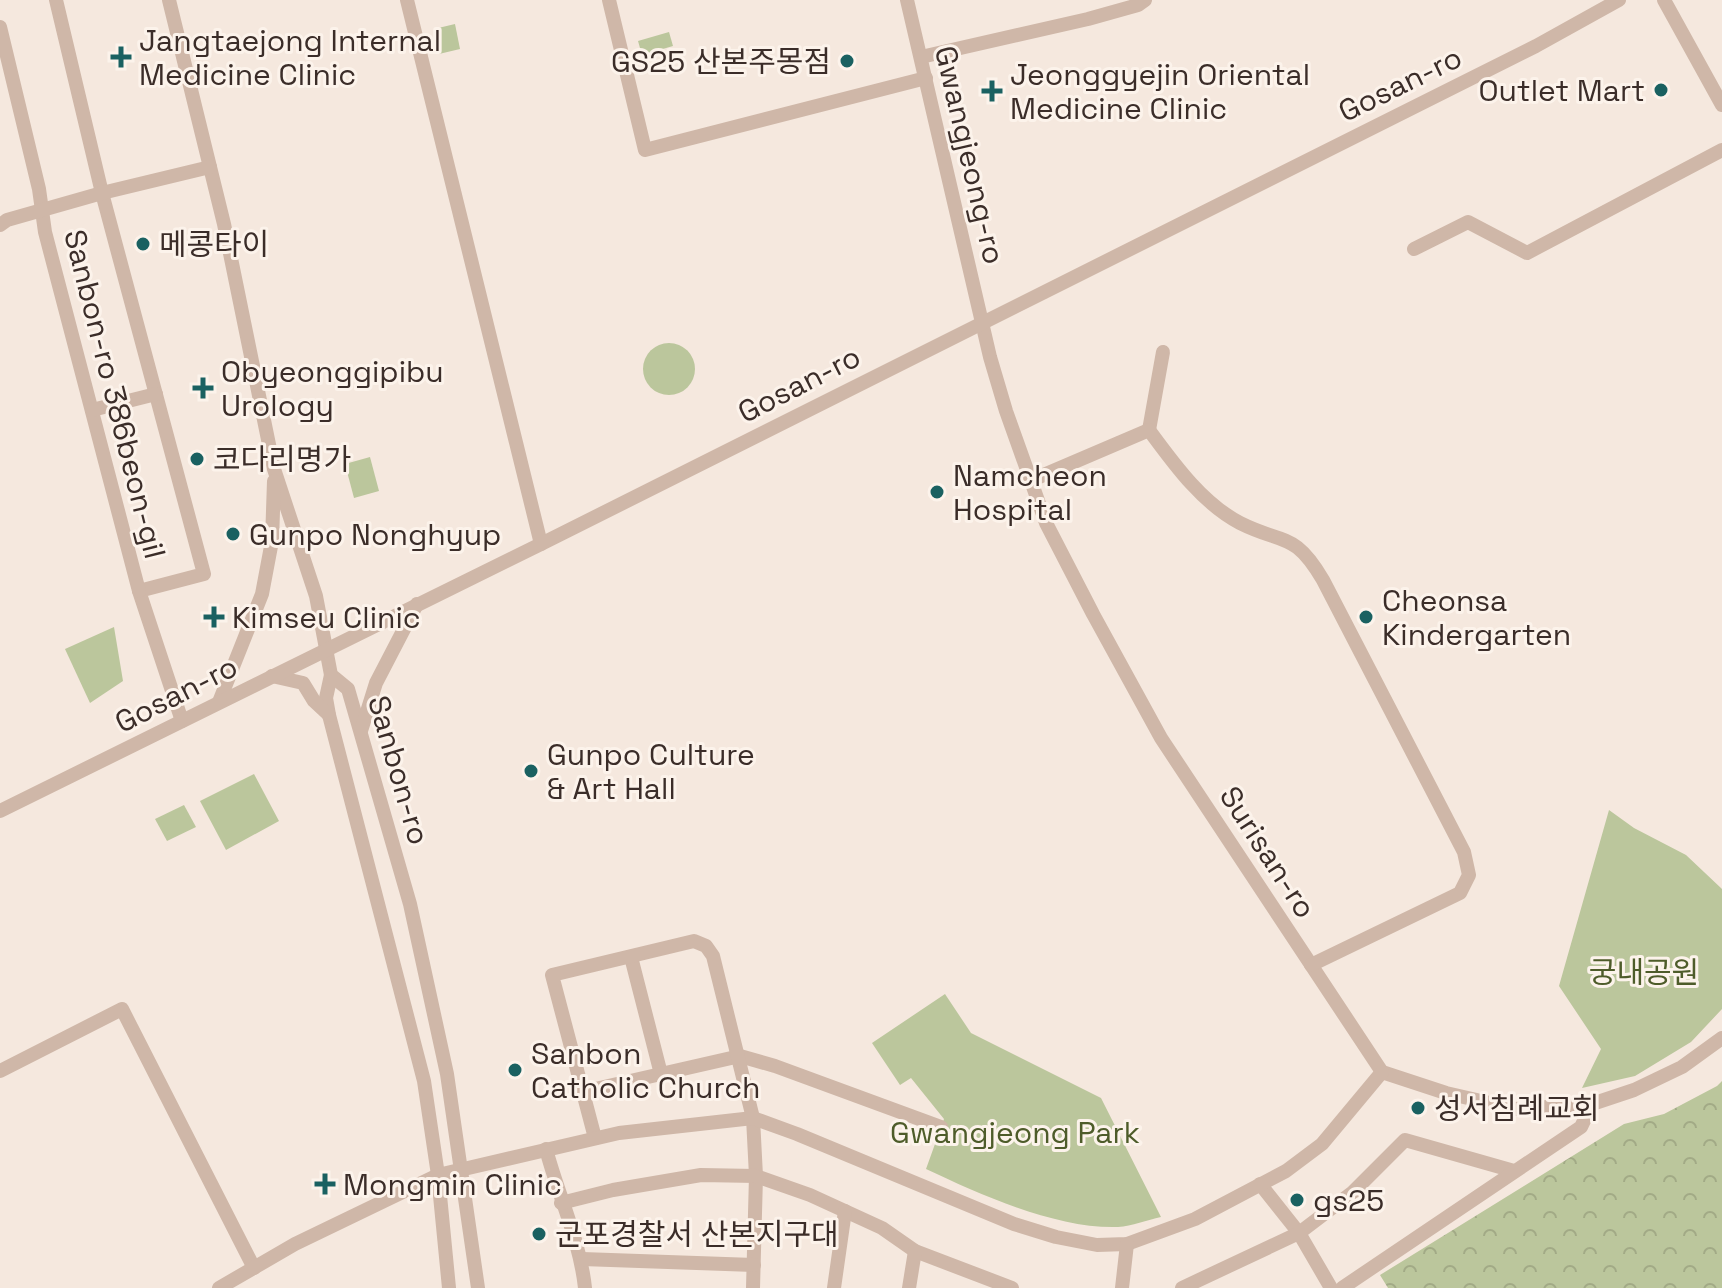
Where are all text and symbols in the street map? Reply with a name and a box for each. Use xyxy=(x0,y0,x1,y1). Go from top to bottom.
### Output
place label: Jangtaejong Internal Medicine Clinic xyxy=(139,21,441,94)
street label: Gosan-ro xyxy=(1332,37,1468,131)
place label: GS25 산본주몽점 xyxy=(611,42,831,81)
street label: Gwangjeong-ro xyxy=(926,42,1014,268)
marker: Jangtaejong Internal Medicine Clinic xyxy=(110,46,132,68)
marker: GS25 산본주몽점 xyxy=(838,52,856,70)
place label: Jeonggyejin Oriental Medicine Clinic xyxy=(1010,55,1310,128)
place label: Outlet Mart xyxy=(1478,71,1645,110)
marker: Jeonggyejin Oriental Medicine Clinic xyxy=(981,80,1003,102)
marker: Outlet Mart xyxy=(1652,81,1670,99)
street label: Sanbon-ro 386beon-gil xyxy=(55,225,175,563)
place label: 메콩타이 xyxy=(159,225,269,264)
marker: 메콩타이 xyxy=(134,235,152,253)
street label: Gosan-ro xyxy=(731,337,867,431)
place label: Obyeonggipibu Urology xyxy=(221,352,444,425)
marker: Obyeonggipibu Urology xyxy=(192,377,214,399)
place label: 코다리명가 xyxy=(213,440,351,479)
marker: 코다리명가 xyxy=(188,450,206,468)
place label: Namcheon Hospital xyxy=(953,456,1107,529)
marker: Namcheon Hospital xyxy=(928,483,946,501)
place label: Gunpo Nonghyup xyxy=(249,515,501,554)
marker: Gunpo Nonghyup xyxy=(224,525,242,543)
place label: Cheonsa Kindergarten xyxy=(1382,581,1571,654)
place label: Kimseu Clinic xyxy=(232,598,421,637)
marker: Kimseu Clinic xyxy=(203,606,225,628)
marker: Cheonsa Kindergarten xyxy=(1357,608,1375,626)
street label: Gosan-ro xyxy=(108,647,244,741)
street label: Sanbon-ro xyxy=(359,691,439,849)
place label: Gunpo Culture & Art Hall xyxy=(547,735,755,808)
marker: Gunpo Culture & Art Hall xyxy=(522,762,540,780)
street label: Surisan-ro xyxy=(1211,779,1325,925)
park label: 궁내공원 xyxy=(1589,953,1699,992)
place label: Sanbon Catholic Church xyxy=(531,1034,761,1107)
marker: Sanbon Catholic Church xyxy=(506,1061,524,1079)
place label: 성서침례교회 xyxy=(1434,1089,1600,1128)
marker: 성서침례교회 xyxy=(1409,1099,1427,1117)
park label: Gwangjeong Park xyxy=(890,1113,1140,1152)
place label: Mongmin Clinic xyxy=(343,1165,562,1204)
marker: Mongmin Clinic xyxy=(314,1173,336,1195)
place label: gs25 xyxy=(1313,1181,1384,1220)
marker: gs25 xyxy=(1288,1191,1306,1209)
place label: 군포경찰서 산본지구대 xyxy=(555,1215,839,1254)
marker: 군포경찰서 산본지구대 xyxy=(530,1225,548,1243)

